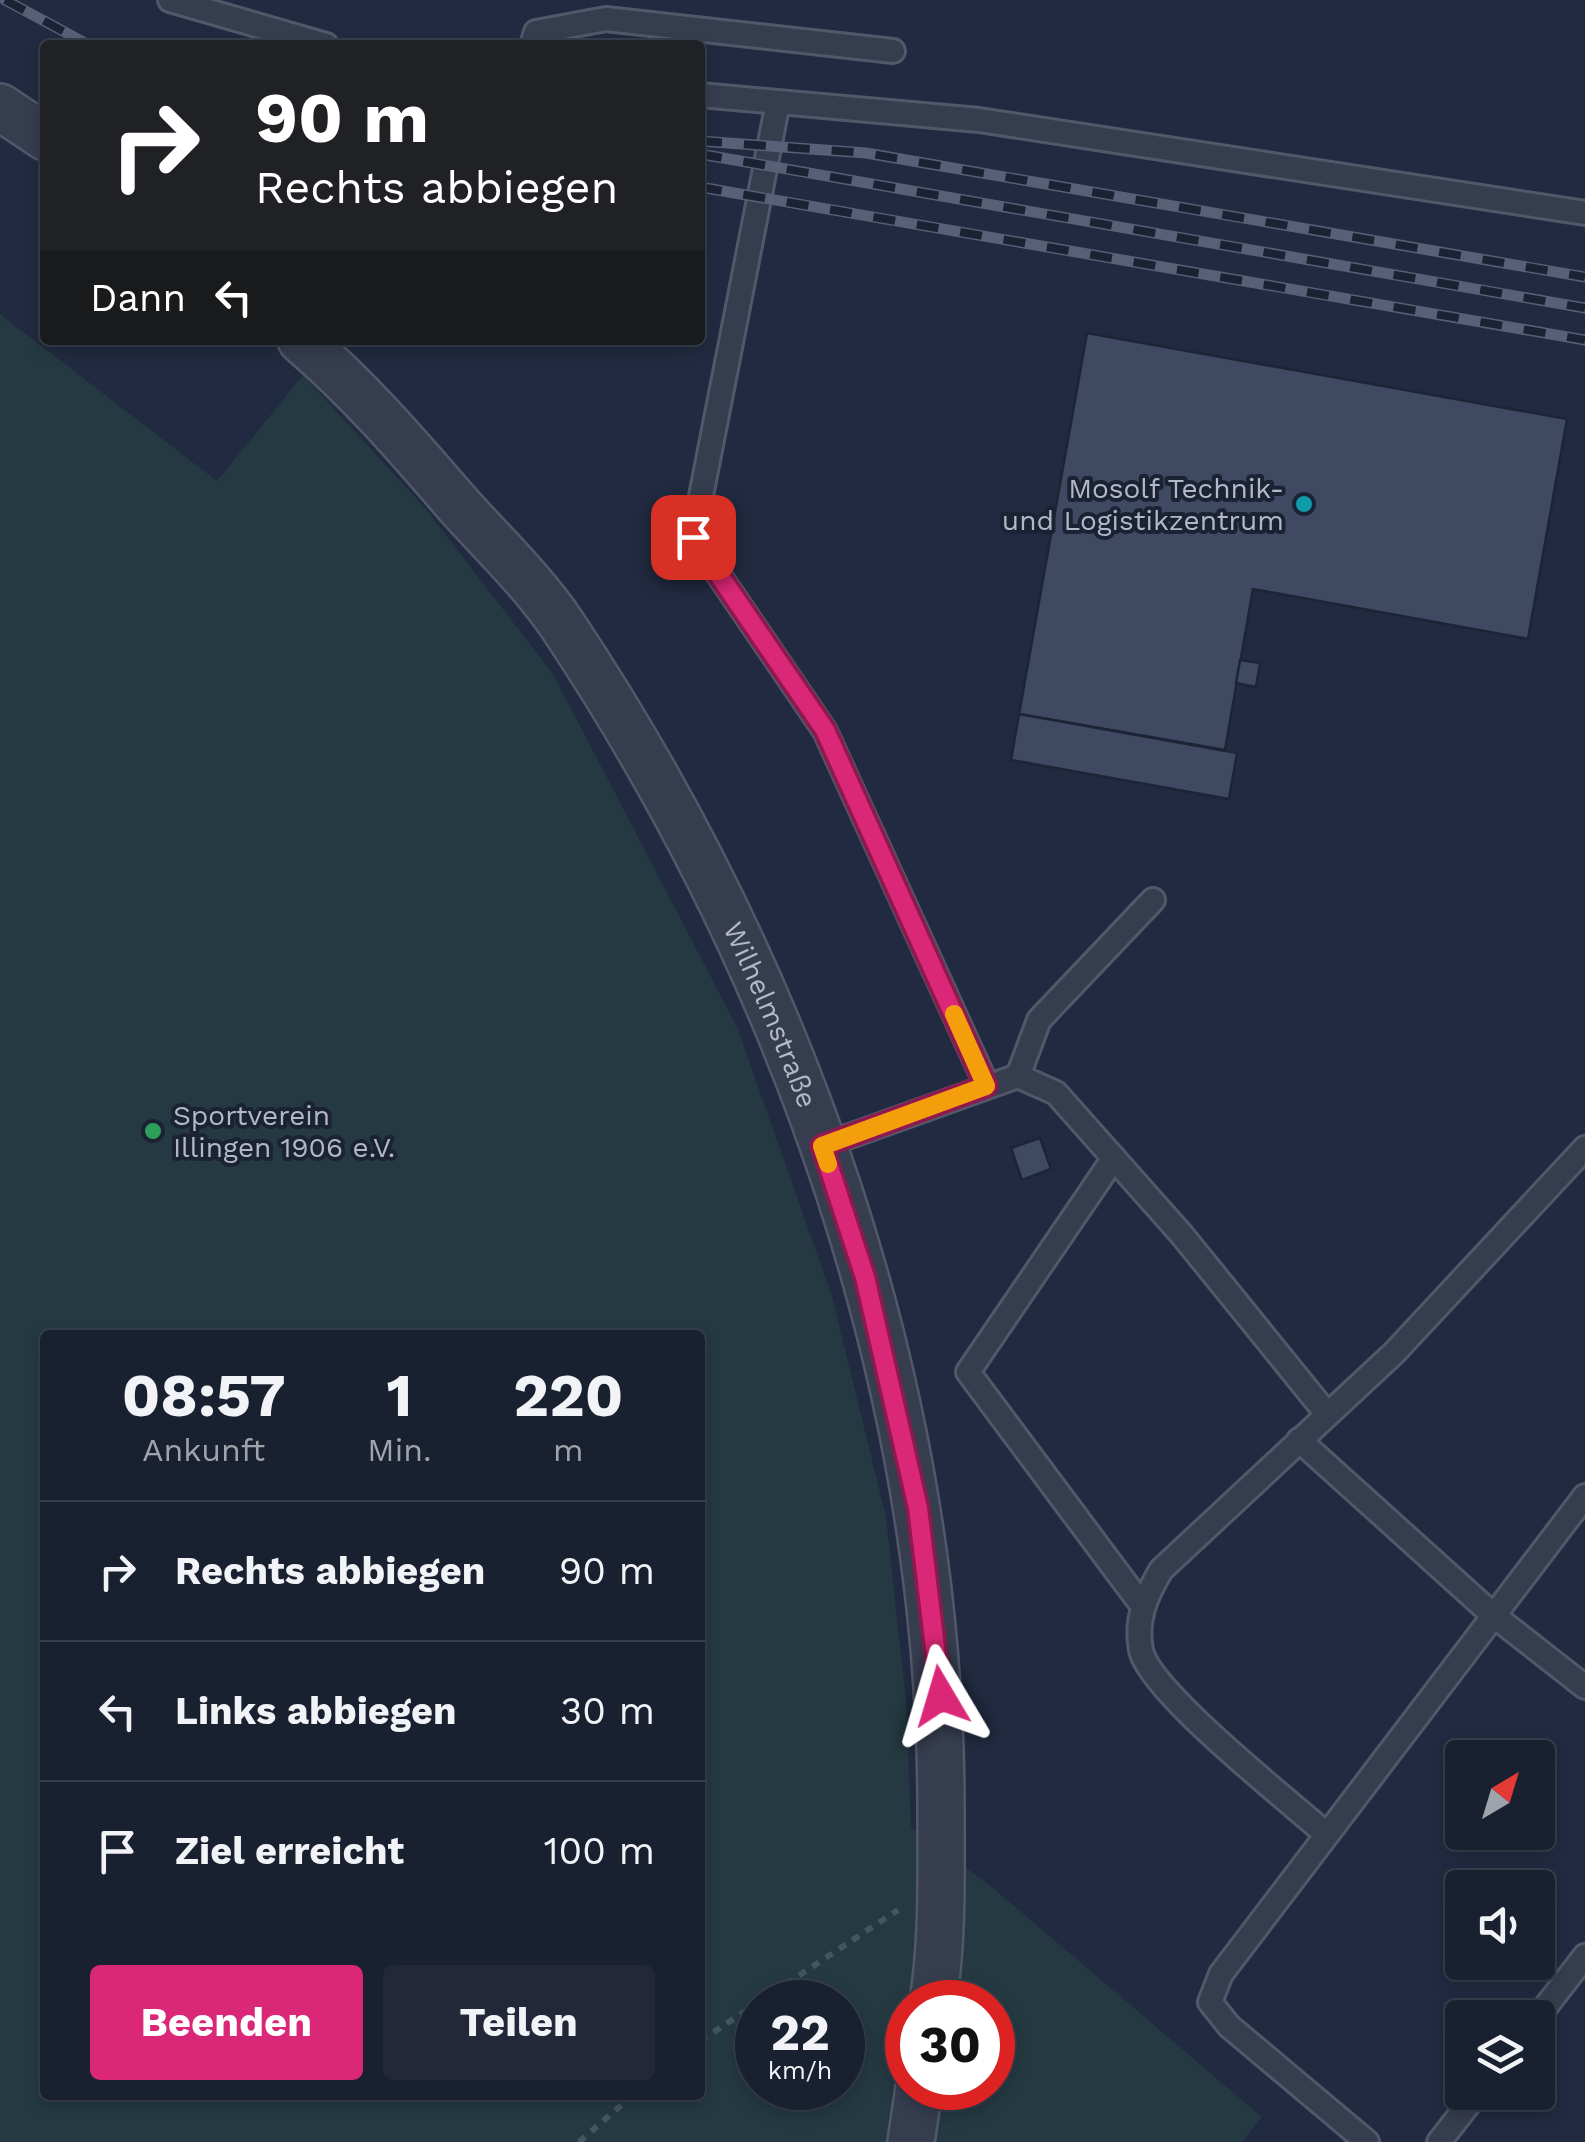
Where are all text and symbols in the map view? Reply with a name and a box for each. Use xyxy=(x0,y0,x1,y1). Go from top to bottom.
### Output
text: 90 m xyxy=(255,77,429,159)
icon: right xyxy=(90,80,220,210)
text: Rechts abbiegen xyxy=(255,161,618,214)
icon: left xyxy=(206,270,261,325)
text: Dann xyxy=(90,276,186,320)
place label: Mosolf Technik- und Logistikzentrum xyxy=(1002,472,1284,537)
marker: Mosolf Technik- und Logistikzentrum xyxy=(1293,493,1315,515)
pin xyxy=(651,495,736,580)
icon: arrive xyxy=(666,510,721,565)
street label: Wilhelmstraße xyxy=(716,917,824,1112)
place label: Sportverein Illingen 1906 e.V. xyxy=(173,1099,395,1164)
marker: Sportverein Illingen 1906 e.V. xyxy=(142,1120,164,1142)
text: 08:57 xyxy=(122,1360,286,1431)
text: 1 xyxy=(386,1360,412,1431)
text: 220 xyxy=(513,1360,623,1431)
text: Ankunft xyxy=(142,1431,265,1469)
text: Min. xyxy=(367,1431,432,1469)
text: m xyxy=(553,1431,583,1469)
icon: right xyxy=(90,1544,145,1599)
text: Rechts abbiegen xyxy=(175,1549,485,1593)
text: 90 m xyxy=(559,1549,655,1593)
position arrow xyxy=(889,1644,993,1748)
icon: left xyxy=(90,1684,145,1739)
text: Links abbiegen xyxy=(175,1689,457,1733)
text: 30 m xyxy=(560,1689,655,1733)
north arrow xyxy=(1445,1740,1555,1850)
map controls xyxy=(1445,1740,1555,2110)
icon: arrive xyxy=(90,1824,145,1879)
text: Ziel erreicht xyxy=(175,1829,404,1873)
text: 100 m xyxy=(544,1829,655,1873)
button: sound xyxy=(1445,1870,1555,1980)
button: Beenden xyxy=(90,1965,363,2080)
button: Teilen xyxy=(383,1965,655,2080)
speed limit sign: 30 xyxy=(885,1980,1015,2110)
button: layers xyxy=(1445,2000,1555,2110)
text: 22 xyxy=(770,2003,830,2062)
text: km/h xyxy=(768,2056,832,2085)

